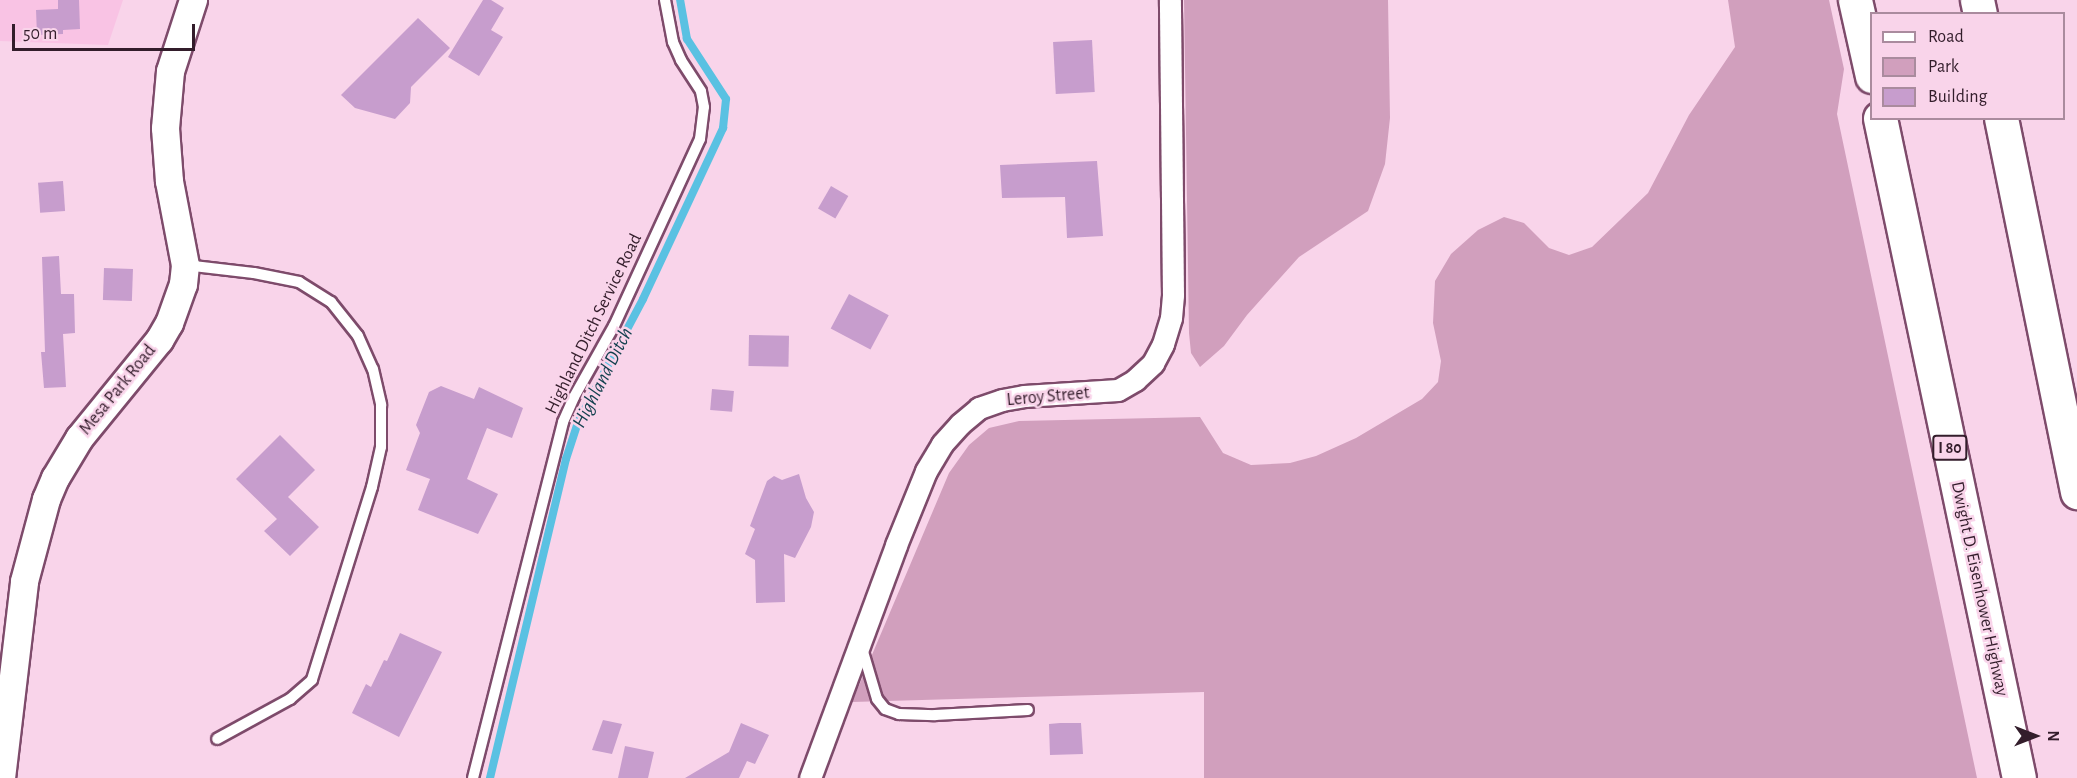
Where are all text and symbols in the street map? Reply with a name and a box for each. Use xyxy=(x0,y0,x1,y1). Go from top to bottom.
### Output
scale bar xyxy=(15,12,198,50)
legend xyxy=(1870,12,2065,120)
text: 50 m xyxy=(23,25,57,43)
text: Road xyxy=(1928,28,1964,46)
text: Park xyxy=(1928,58,1959,76)
text: Building xyxy=(1928,88,1987,106)
street label: Highland Ditch Service Road xyxy=(541,230,647,418)
water label: Highland Ditch xyxy=(567,324,639,432)
street label: Mesa Park Road xyxy=(75,340,161,440)
street label: Leroy Street xyxy=(1006,383,1090,411)
road number: I 80 xyxy=(1932,435,1968,461)
street label: Dwight D. Eisenhower Highway xyxy=(1946,480,2012,698)
north arrow xyxy=(2005,706,2065,766)
text: N xyxy=(2045,730,2061,742)

